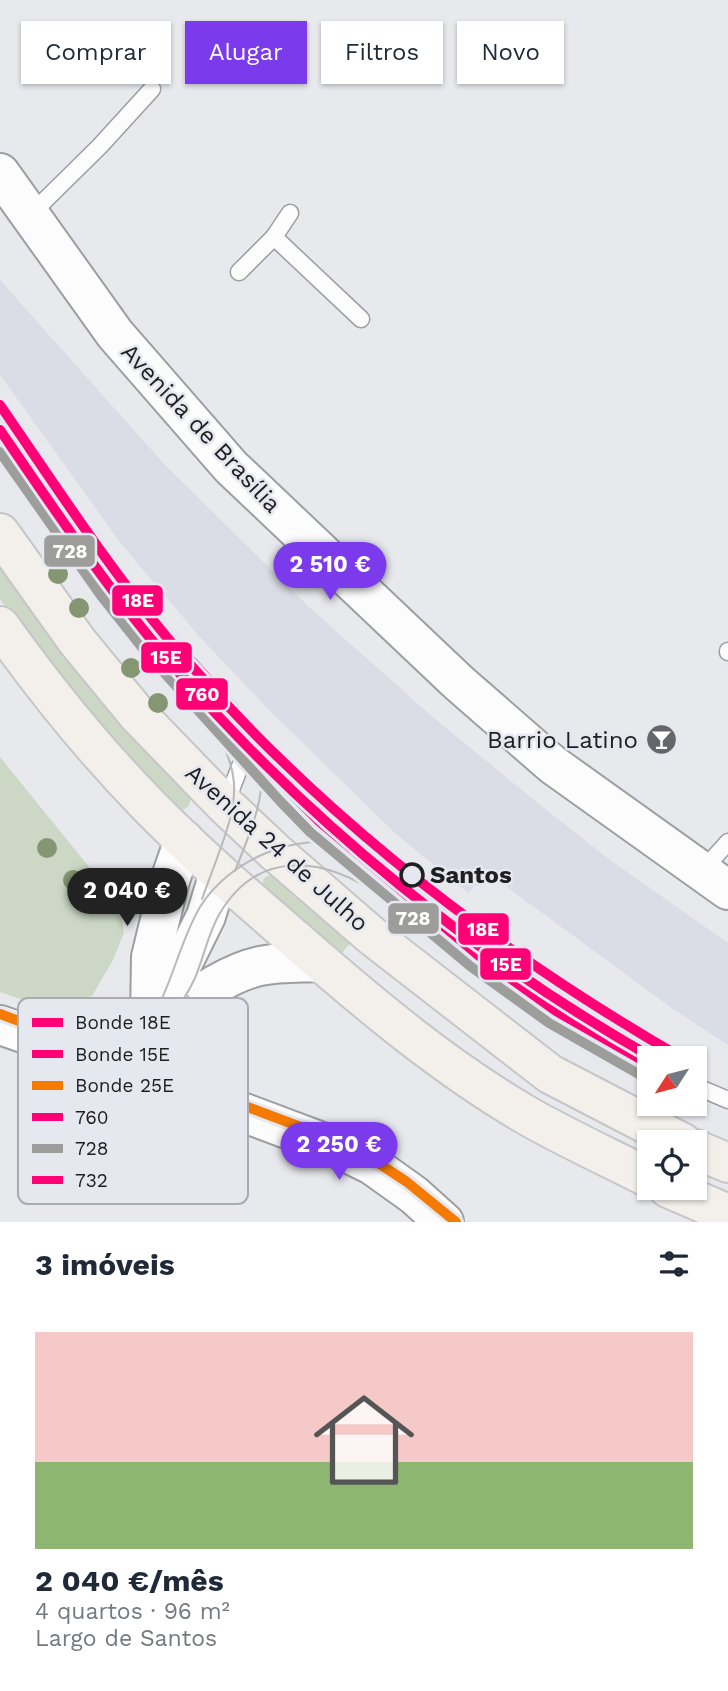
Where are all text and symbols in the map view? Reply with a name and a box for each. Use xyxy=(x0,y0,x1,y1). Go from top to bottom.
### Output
chip: Comprar xyxy=(21,21,171,84)
chip: Alugar xyxy=(185,21,307,84)
chip: Filtros xyxy=(321,21,443,84)
chip: Novo xyxy=(457,21,564,84)
street label: Avenida de Brasília xyxy=(115,338,287,518)
line badge: 728 xyxy=(43,534,96,568)
text: 728 xyxy=(53,540,87,563)
pin: 2 510 € xyxy=(265,542,395,602)
text: 2 510 € xyxy=(289,551,371,578)
line badge: 18E xyxy=(111,584,164,617)
text: 18E xyxy=(122,589,154,612)
line badge: 15E xyxy=(140,641,193,674)
text: 15E xyxy=(150,646,182,669)
line badge: 760 xyxy=(175,677,229,711)
text: 760 xyxy=(185,683,220,706)
bar icon: Barrio Latino xyxy=(644,723,678,757)
place label: Barrio Latino xyxy=(487,726,638,754)
street label: Avenida 24 de Julho xyxy=(180,759,374,937)
place label: Santos xyxy=(430,861,512,889)
marker: Santos xyxy=(400,863,424,887)
pin: 2 040 € xyxy=(62,869,192,928)
text: 2 040 € xyxy=(83,877,171,904)
line badge: 728 xyxy=(387,902,440,935)
text: 728 xyxy=(396,907,430,930)
line badge: 18E xyxy=(457,912,510,946)
text: 18E xyxy=(467,918,499,941)
line badge: 15E xyxy=(479,947,532,981)
text: 15E xyxy=(490,953,522,976)
legend xyxy=(18,998,248,1204)
text: Bonde 18E xyxy=(75,1011,171,1034)
text: Bonde 15E xyxy=(75,1043,170,1066)
north arrow xyxy=(637,1046,707,1116)
map controls xyxy=(637,1046,707,1200)
text: Bonde 25E xyxy=(75,1074,174,1097)
text: 760 xyxy=(75,1106,109,1129)
pin: 2 250 € xyxy=(274,1122,404,1182)
button: locate xyxy=(637,1130,707,1200)
text: 2 250 € xyxy=(297,1131,381,1158)
text: 728 xyxy=(75,1137,108,1160)
text: 732 xyxy=(75,1169,108,1192)
icon: filters xyxy=(655,1245,693,1283)
text: 3 imóveis xyxy=(35,1247,175,1282)
icon: home xyxy=(301,1377,427,1503)
text: 2 040 €/mês xyxy=(35,1563,224,1598)
text: 4 quartos · 96 m² xyxy=(35,1598,230,1625)
text: Largo de Santos xyxy=(35,1625,217,1652)

